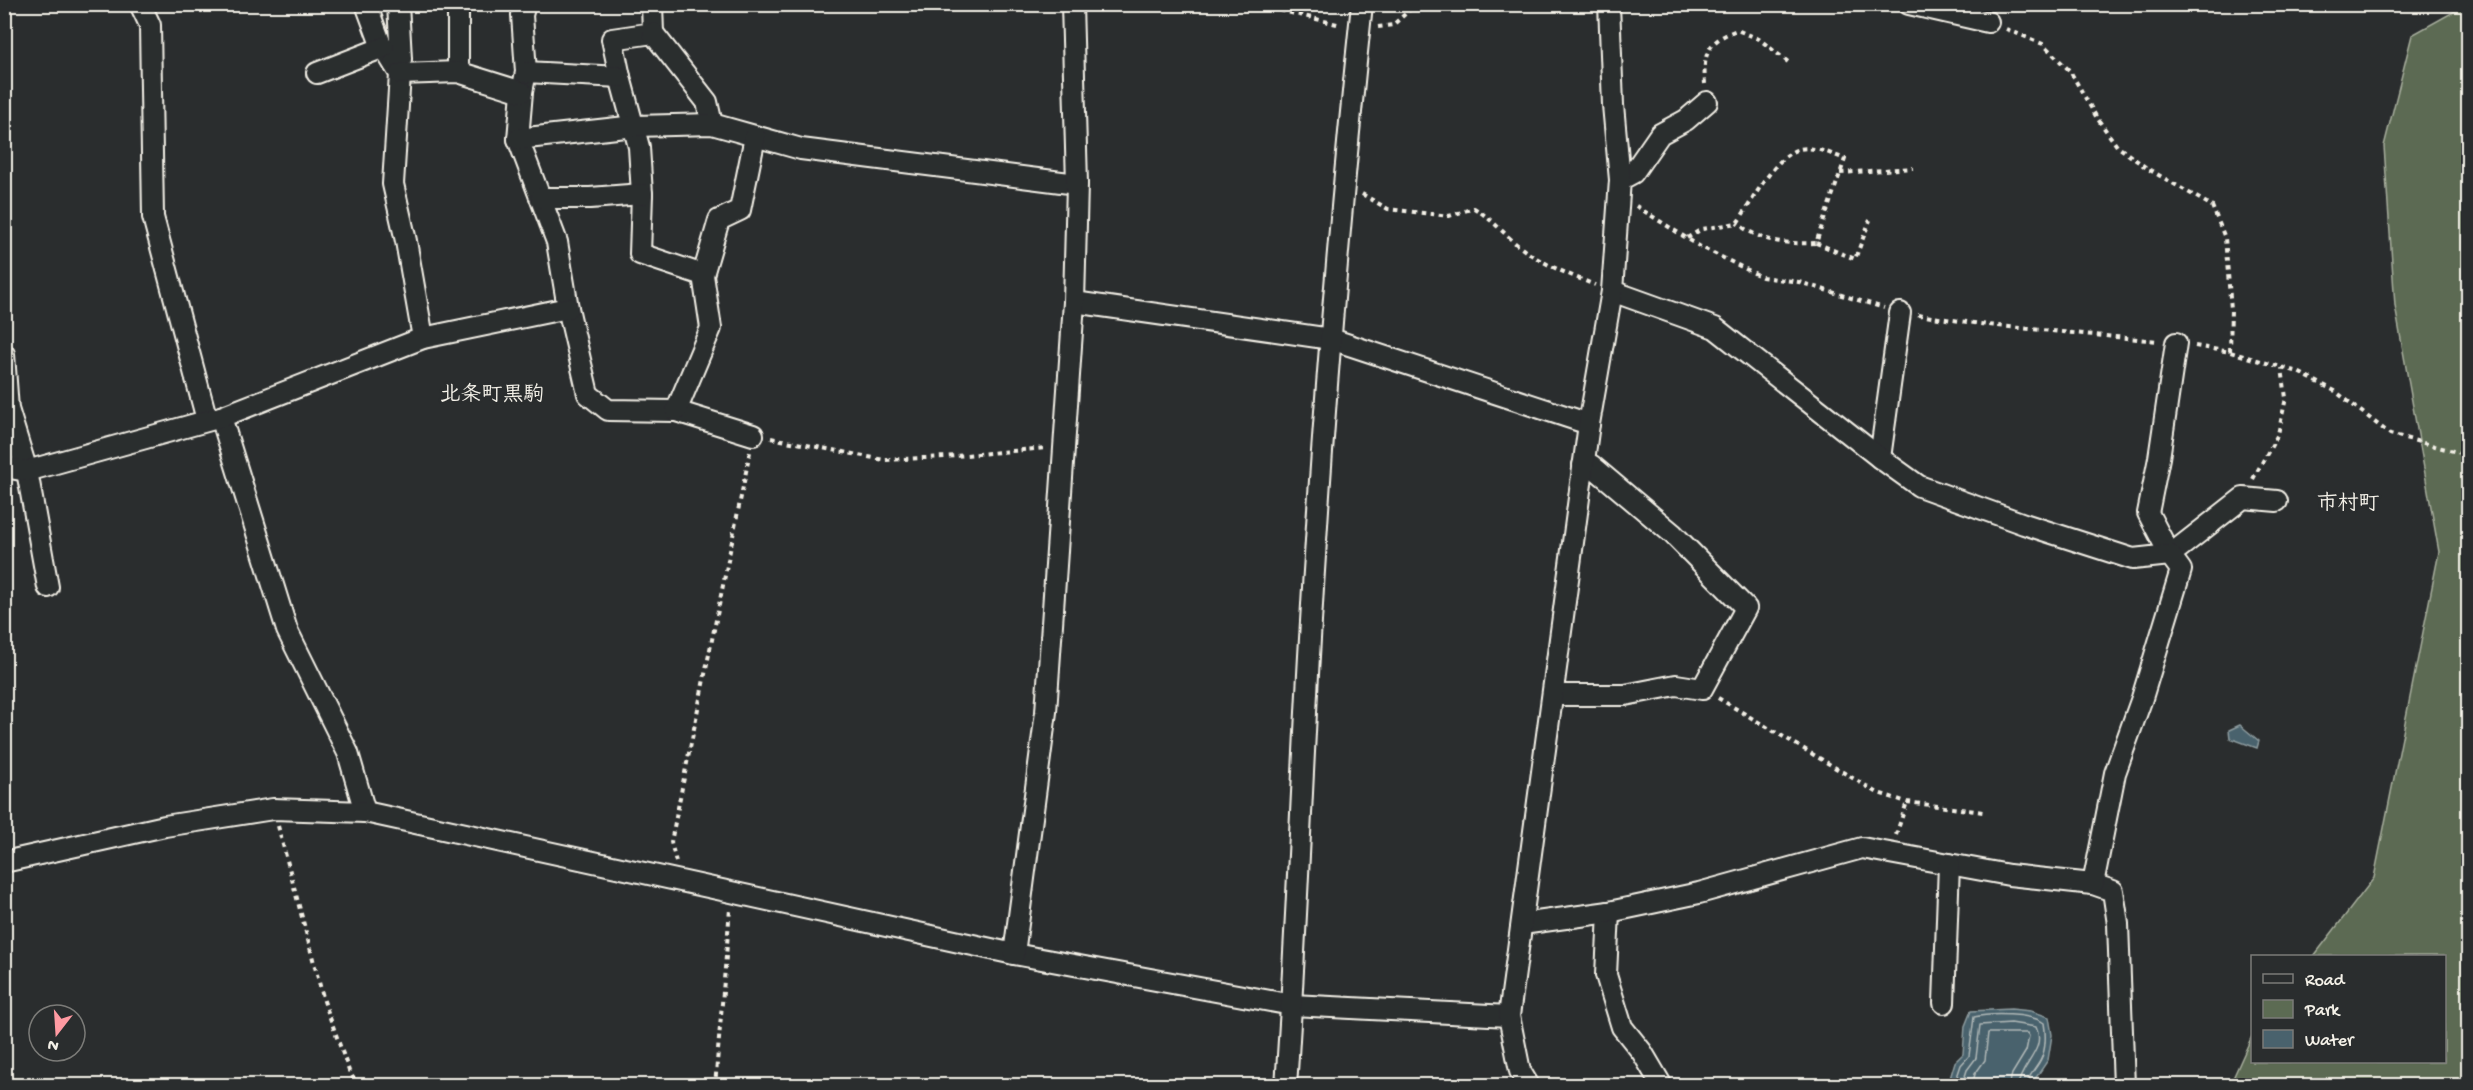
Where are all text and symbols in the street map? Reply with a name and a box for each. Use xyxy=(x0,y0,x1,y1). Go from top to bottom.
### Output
district label: 北条町黒駒 xyxy=(440,382,545,409)
district label: 市村町 xyxy=(2317,491,2380,518)
legend xyxy=(2251,955,2446,1063)
text: Road xyxy=(2305,971,2346,992)
text: Park xyxy=(2304,1001,2341,1022)
north arrow xyxy=(27,1003,87,1063)
text: Water xyxy=(2305,1031,2355,1052)
text: N xyxy=(45,1033,61,1055)

